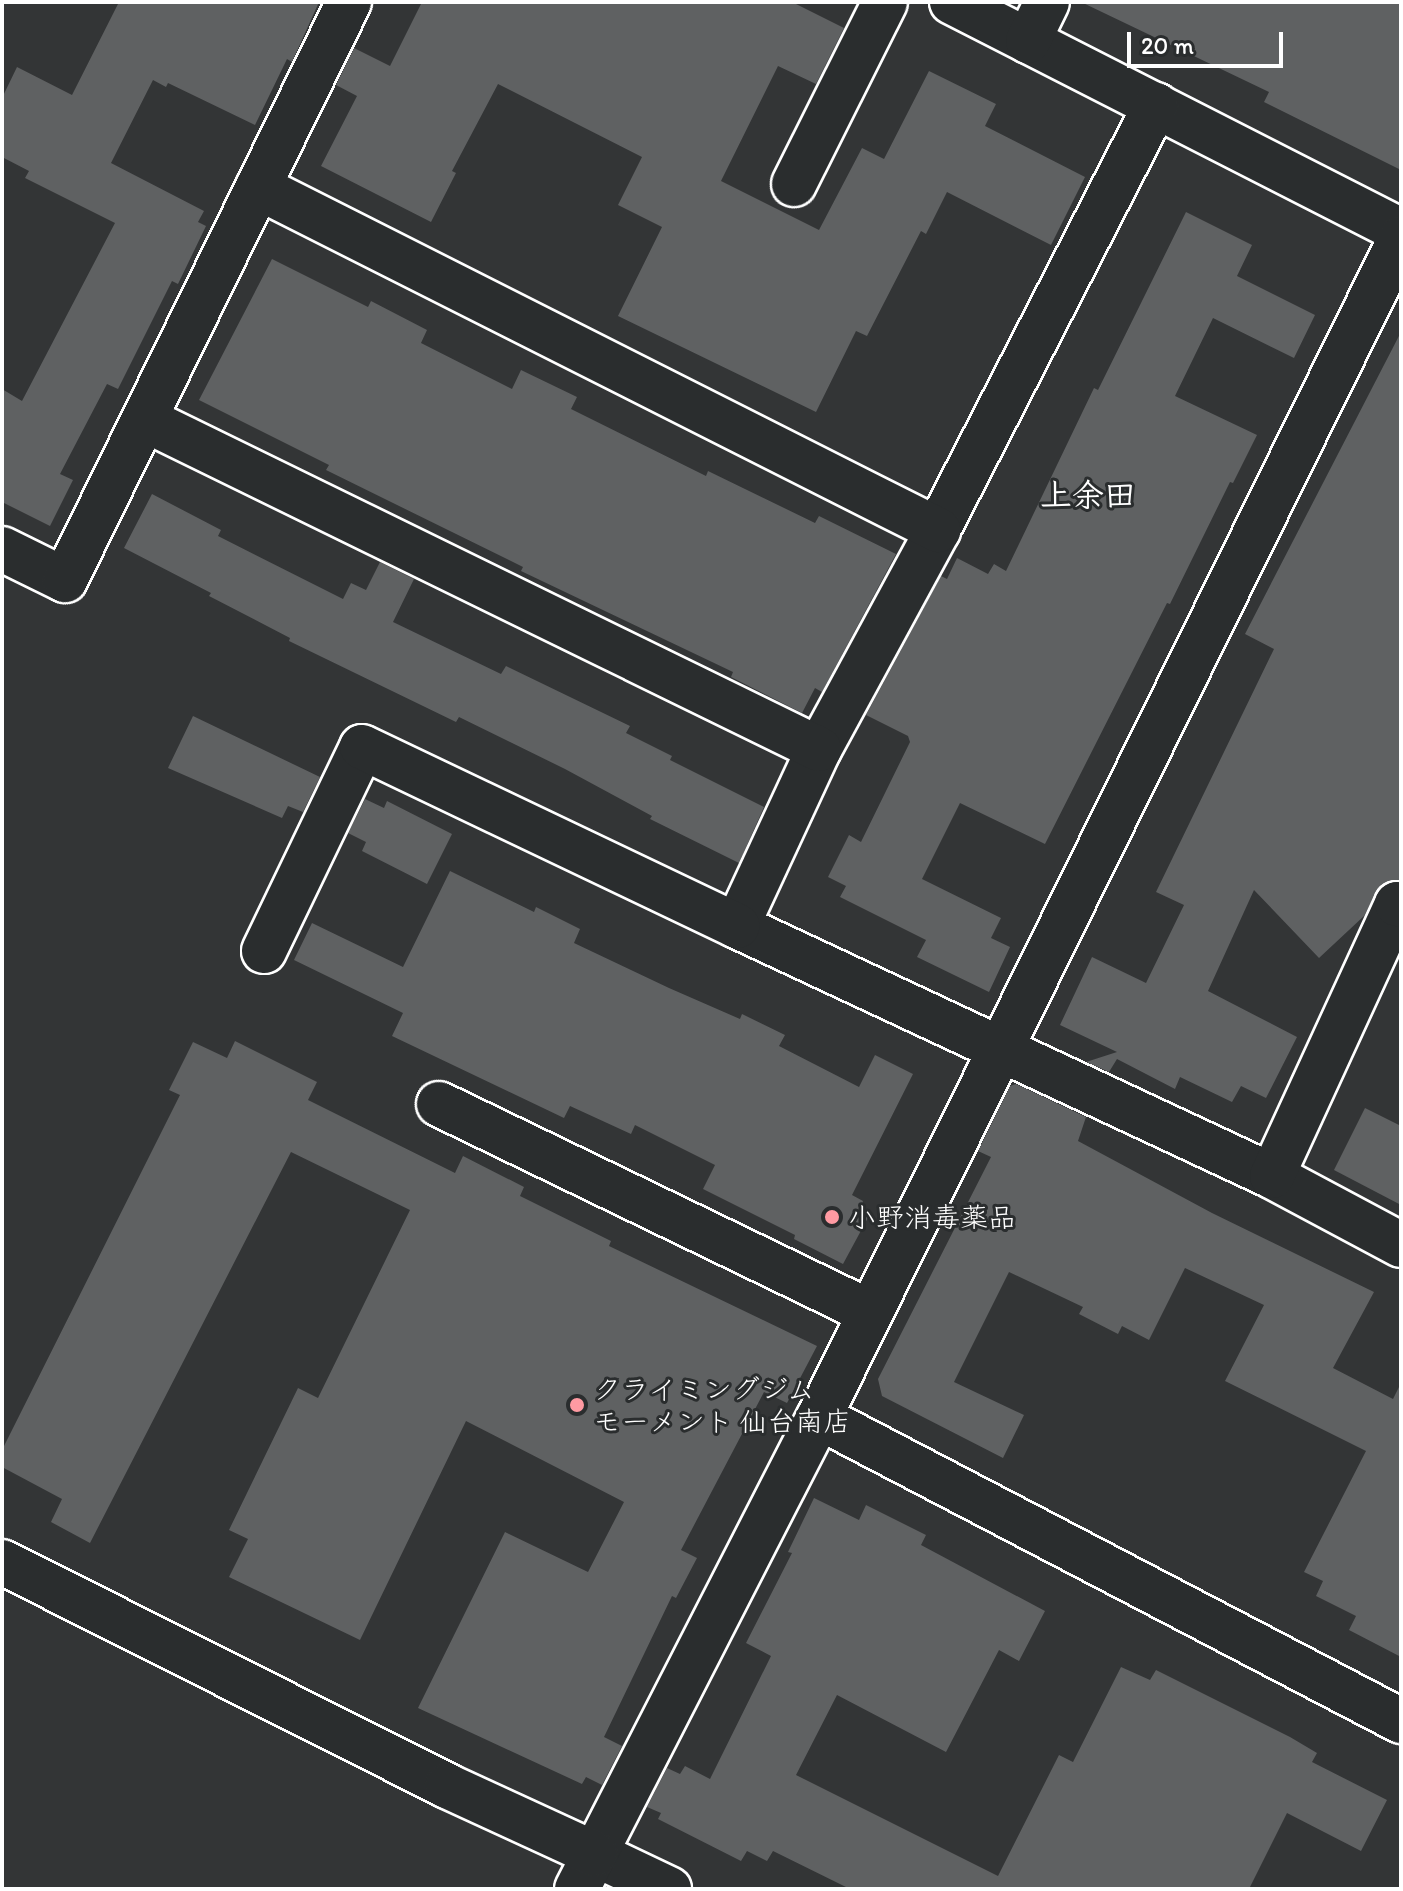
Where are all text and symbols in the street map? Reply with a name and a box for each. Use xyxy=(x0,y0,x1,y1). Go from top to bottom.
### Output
scale bar xyxy=(1131,16,1287,66)
text: 20 m xyxy=(1141,31,1194,60)
district label: 上余田 xyxy=(1040,476,1136,514)
place label: 小野消毒薬品 xyxy=(848,1200,1016,1234)
marker: 小野消毒薬品 xyxy=(823,1208,841,1226)
place label: クライミングジム モーメント 仙台南店 xyxy=(593,1372,851,1438)
marker: クライミングジム モーメント 仙台南店 xyxy=(568,1396,586,1414)

